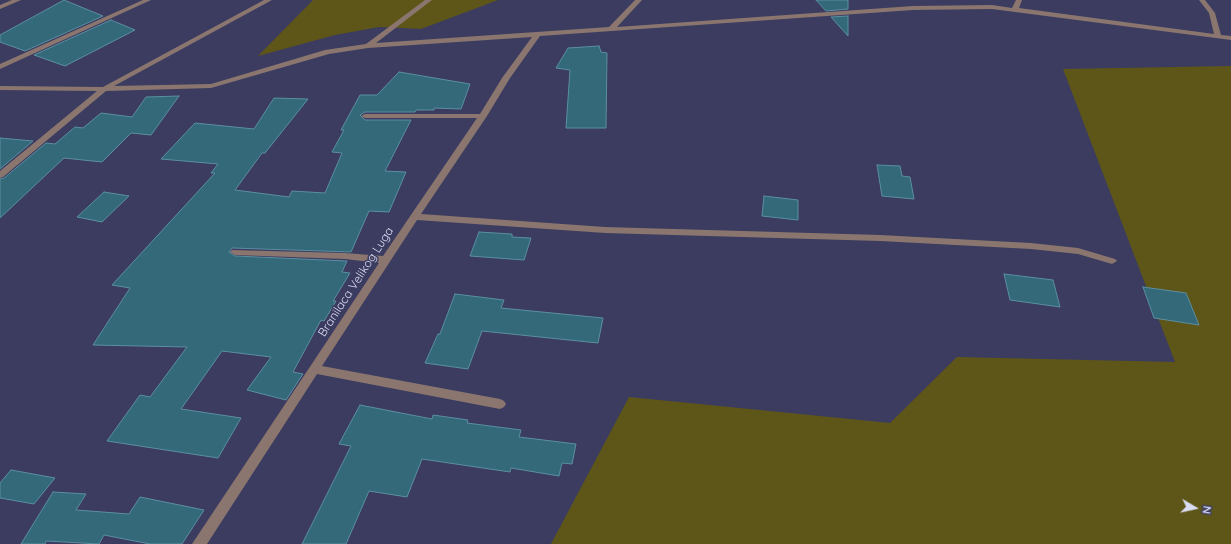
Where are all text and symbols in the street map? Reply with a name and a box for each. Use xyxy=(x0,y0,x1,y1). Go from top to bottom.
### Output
street label: Branilaca Velikog Luga xyxy=(315,225,397,339)
north arrow xyxy=(1175,488,1215,528)
text: N xyxy=(1199,505,1214,515)

